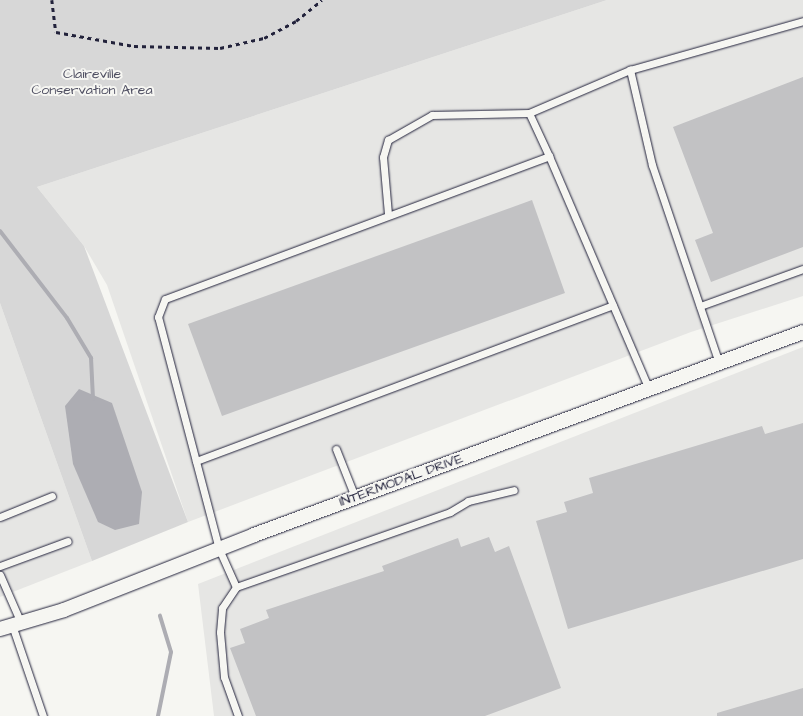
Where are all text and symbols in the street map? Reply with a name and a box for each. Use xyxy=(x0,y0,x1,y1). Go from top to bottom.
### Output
park label: Claireville Conservation Area xyxy=(31,66,153,98)
street label: INTERMODAL DRIVE xyxy=(337,450,465,510)

